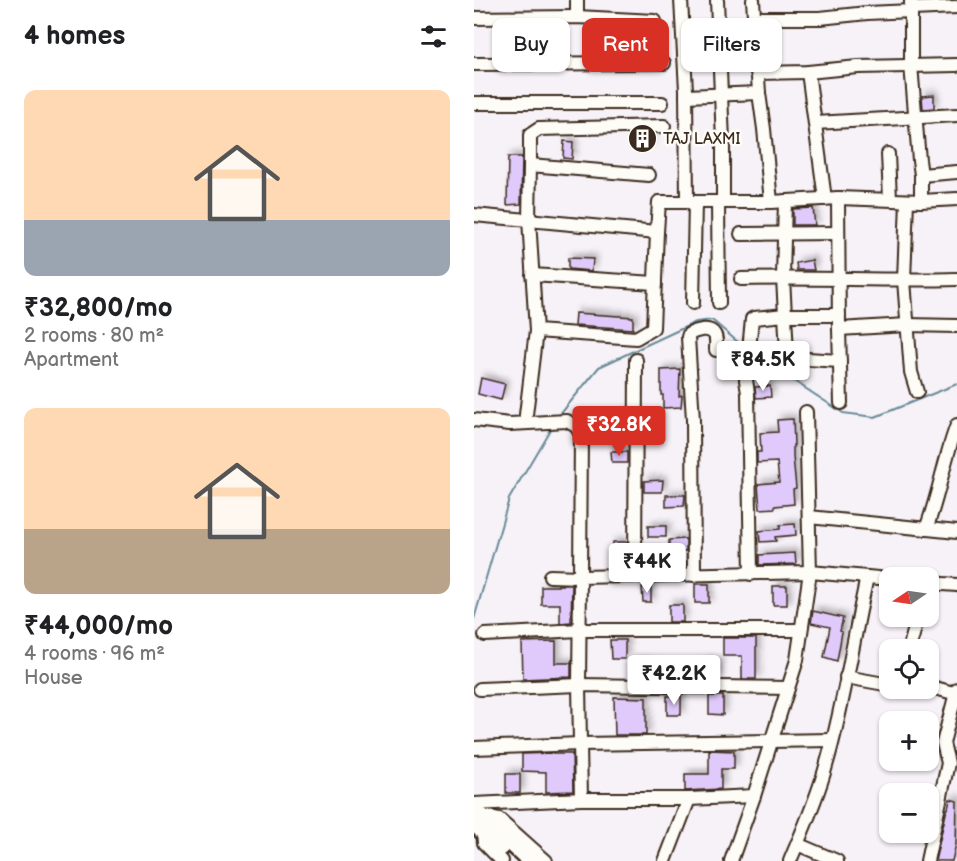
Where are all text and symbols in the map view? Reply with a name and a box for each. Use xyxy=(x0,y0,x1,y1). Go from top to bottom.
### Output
chip: Buy xyxy=(492,18,570,72)
chip: Rent xyxy=(582,18,669,72)
chip: Filters xyxy=(681,18,782,72)
icon: filters xyxy=(417,20,450,53)
text: 4 homes xyxy=(24,21,125,52)
building icon: TAJ LAXMI xyxy=(626,122,658,154)
icon: home xyxy=(183,129,291,237)
place label: TAJ LAXMI xyxy=(663,130,741,149)
text: ₹32,800/mo xyxy=(24,293,173,324)
text: 2 rooms · 80 m² xyxy=(24,324,164,348)
pin: ₹84.5K xyxy=(714,341,812,392)
text: Apartment xyxy=(24,348,119,372)
text: ₹84.5K xyxy=(731,348,795,372)
pin: ₹32.8K xyxy=(570,406,668,457)
text: ₹32.8K xyxy=(586,413,652,437)
icon: home xyxy=(183,447,291,555)
pin: ₹44K xyxy=(611,543,683,594)
text: ₹44K xyxy=(623,550,671,574)
north arrow xyxy=(879,567,939,627)
map controls xyxy=(879,567,939,843)
text: ₹44,000/mo xyxy=(24,611,173,642)
button: locate xyxy=(879,639,939,699)
text: 4 rooms · 96 m² xyxy=(24,642,165,666)
pin: ₹42.2K xyxy=(625,655,723,706)
text: ₹42.2K xyxy=(641,662,707,686)
text: House xyxy=(24,666,83,690)
button: + xyxy=(879,711,939,771)
button: − xyxy=(879,783,939,843)

